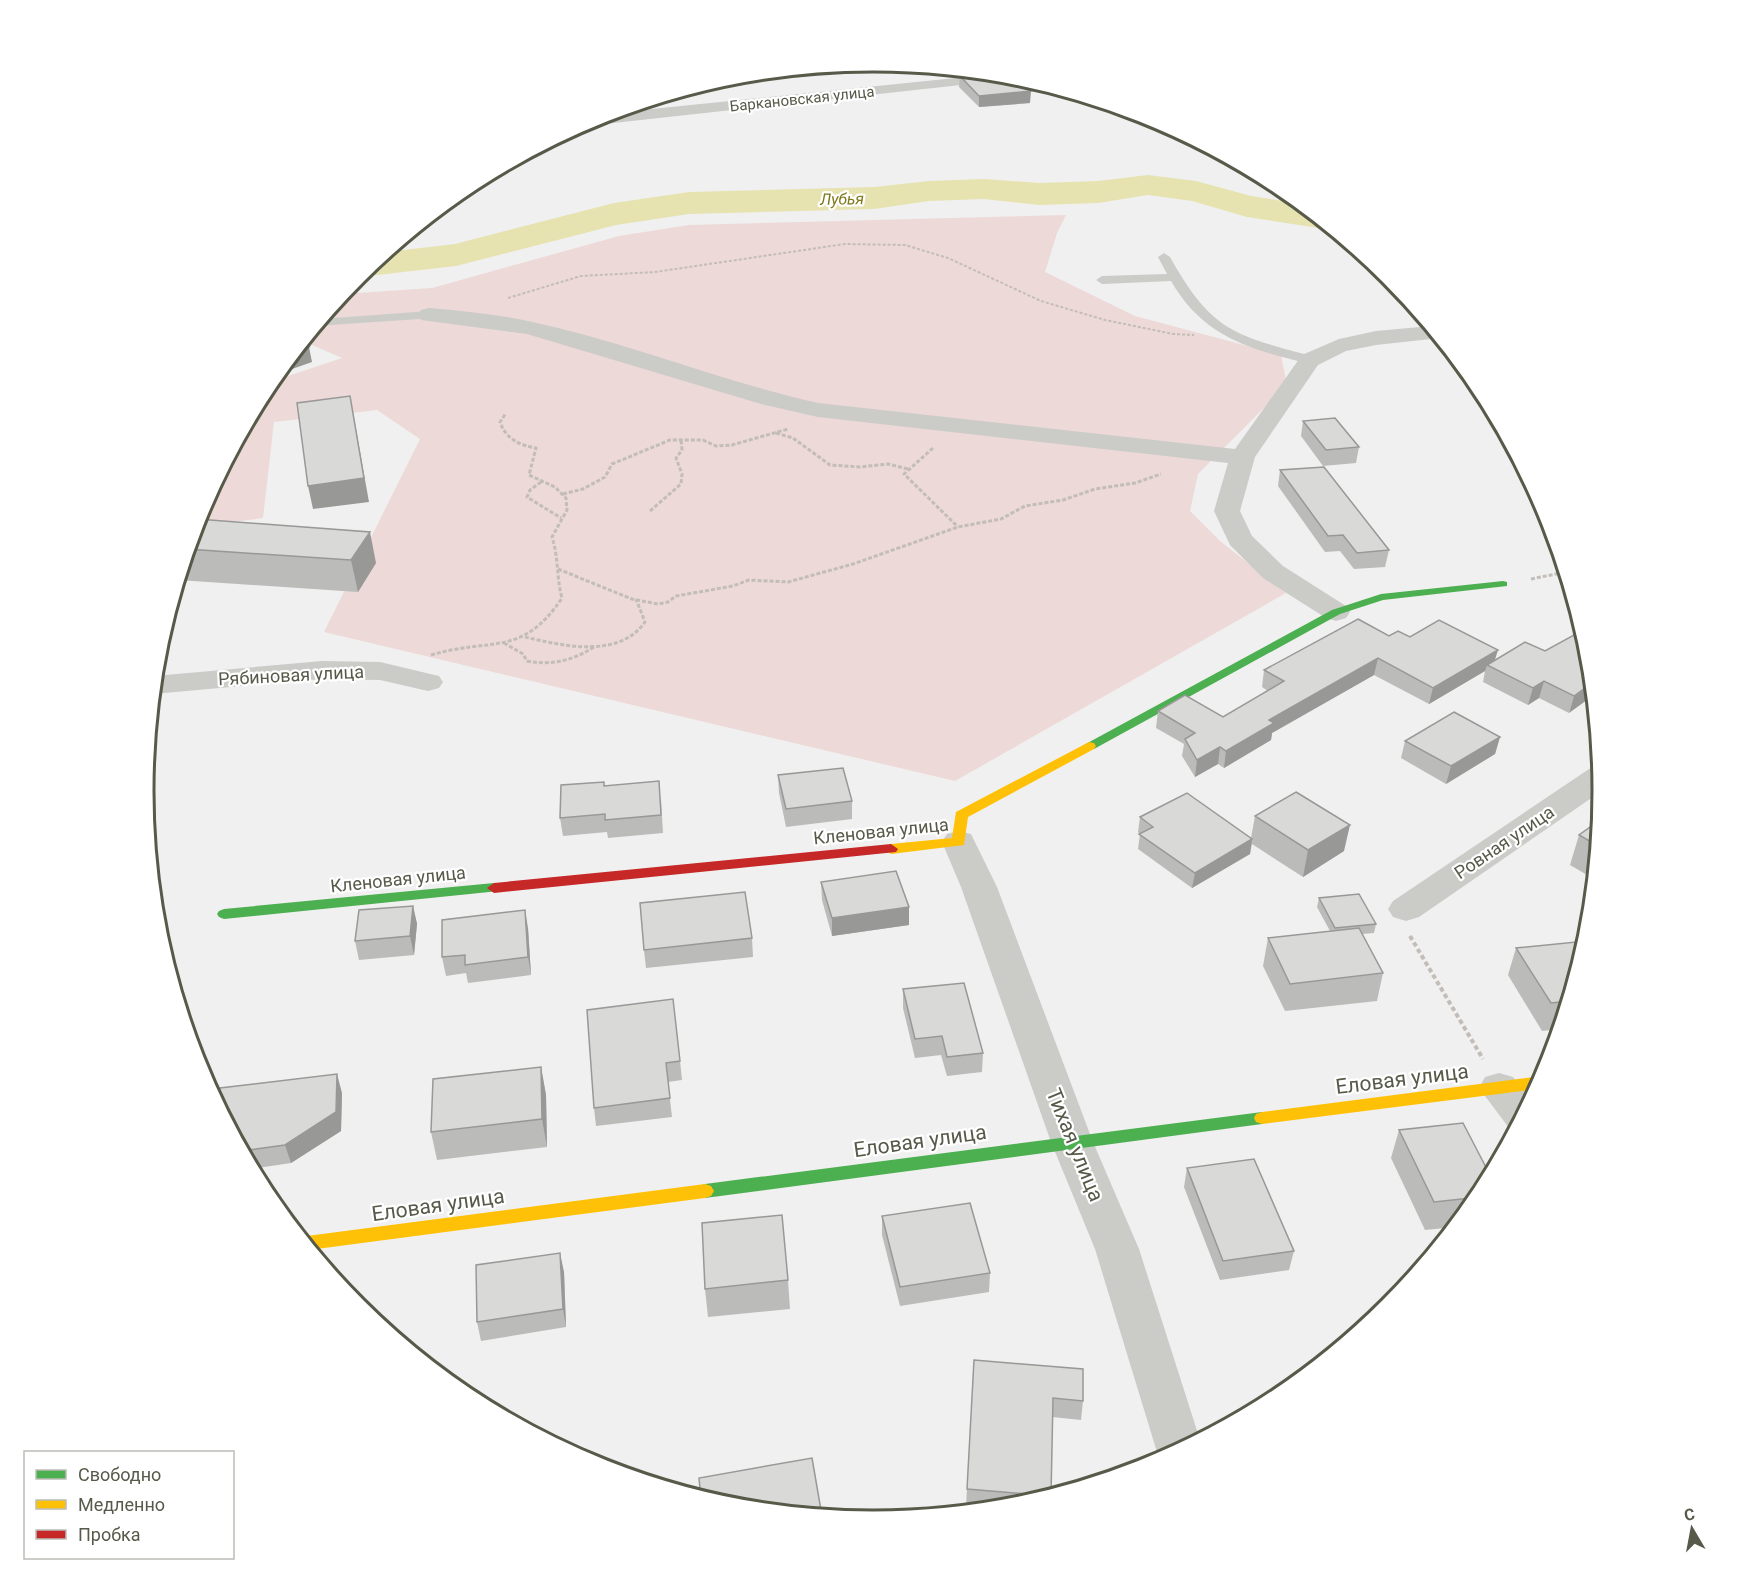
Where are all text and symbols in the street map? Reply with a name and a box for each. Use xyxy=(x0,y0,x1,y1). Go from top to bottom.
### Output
street label: Баркановская улица xyxy=(729,82,875,116)
water label: Лубья xyxy=(819,189,864,209)
street label: Рябиновая улица xyxy=(218,661,364,689)
street label: Ровная улица xyxy=(1450,801,1558,883)
street label: Кленовая улица xyxy=(812,813,950,849)
street label: Кленовая улица xyxy=(329,861,467,897)
street label: Еловая улица xyxy=(1334,1059,1470,1099)
street label: Тихая улица xyxy=(1041,1085,1109,1205)
street label: Еловая улица xyxy=(852,1120,988,1162)
street label: Еловая улица xyxy=(370,1184,506,1226)
legend xyxy=(24,1451,234,1559)
text: Свободно xyxy=(78,1464,161,1485)
text: Медленно xyxy=(78,1494,165,1515)
north arrow xyxy=(1662,1499,1722,1559)
text: С xyxy=(1683,1504,1696,1525)
text: Пробка xyxy=(78,1524,141,1545)

